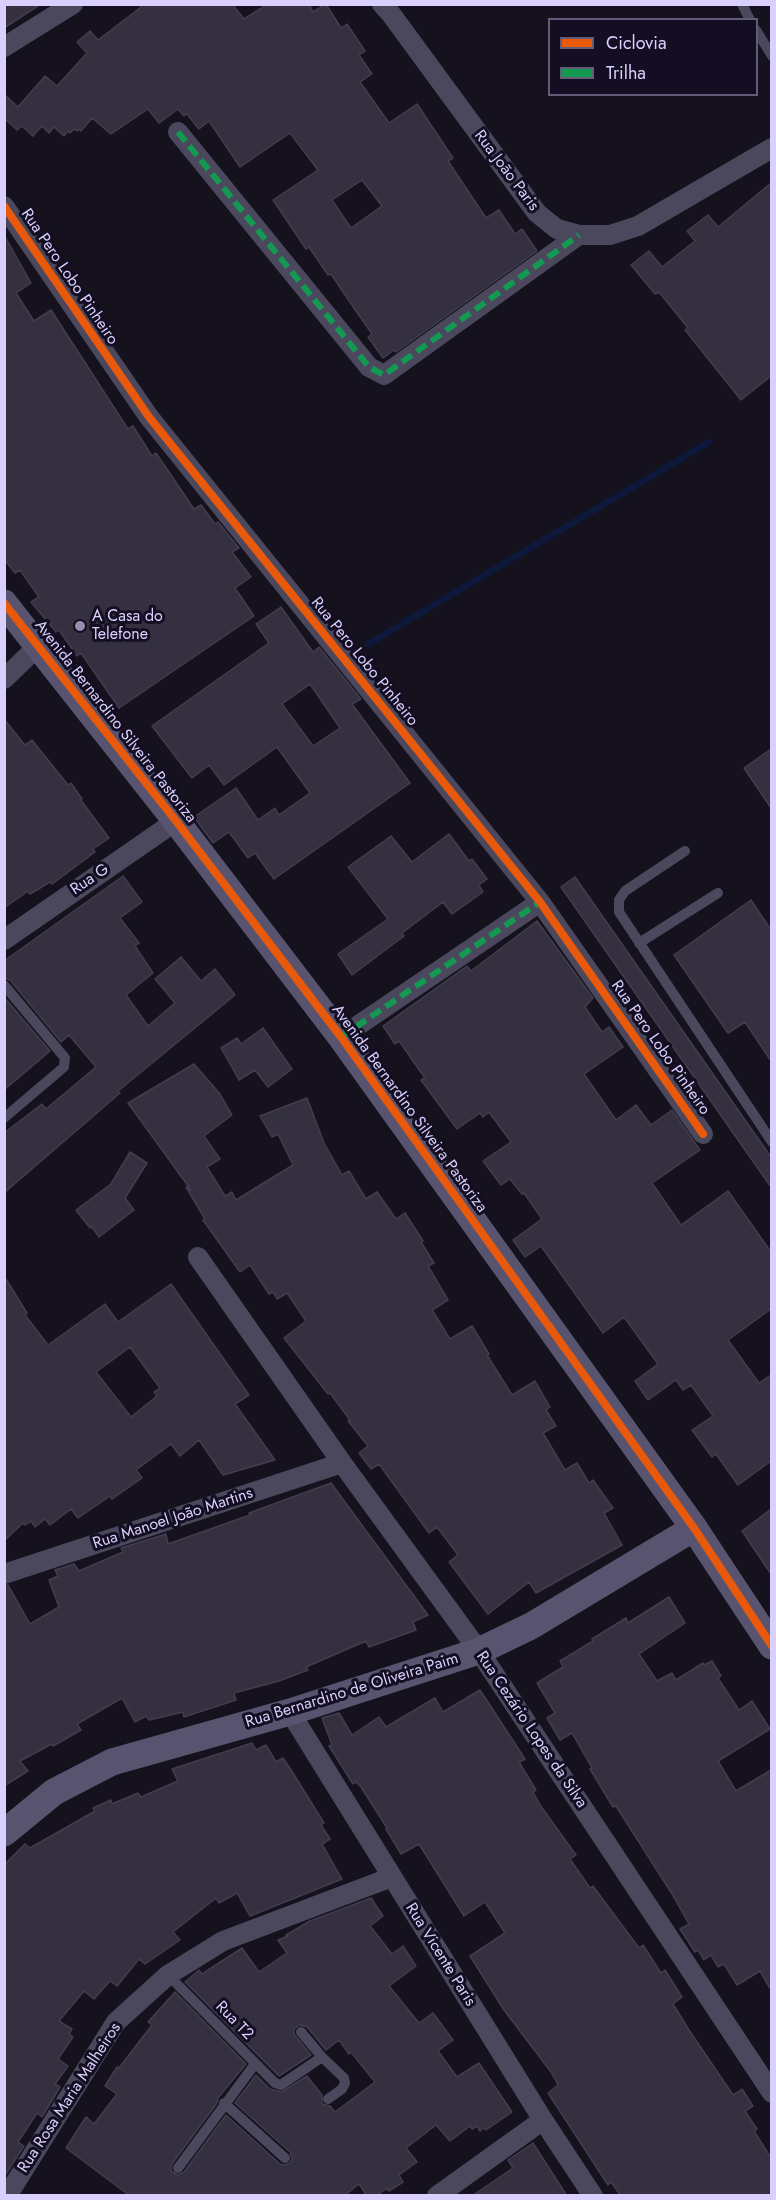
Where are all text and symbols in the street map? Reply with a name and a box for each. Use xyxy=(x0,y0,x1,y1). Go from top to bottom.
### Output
legend xyxy=(548,18,758,96)
text: Ciclovia xyxy=(606,30,667,56)
text: Trilha xyxy=(606,60,646,86)
street label: Rua João Paris xyxy=(470,127,542,215)
street label: Rua Pero Lobo Pinheiro xyxy=(16,205,122,349)
street label: Rua Pero Lobo Pinheiro xyxy=(306,594,422,730)
place label: A Casa do Telefone xyxy=(92,607,163,645)
street label: Avenida Bernardino Silveira Pastoriza xyxy=(30,617,200,827)
marker: A Casa do Telefone xyxy=(73,619,87,633)
street label: Rua G xyxy=(67,860,113,900)
street label: Rua Pero Lobo Pinheiro xyxy=(606,977,714,1119)
street label: Avenida Bernardino Silveira Pastoriza xyxy=(327,1001,491,1217)
street label: Rua Manoel João Martins xyxy=(91,1484,255,1554)
street label: Rua Cezário Lopes da Silva xyxy=(471,1648,591,1812)
street label: Rua Bernardino de Oliveira Paim xyxy=(243,1649,461,1733)
street label: Rua Vicente Paris xyxy=(401,1900,479,2010)
street label: Rua T2 xyxy=(211,1998,257,2044)
street label: Rua Rosa Maria Malheiros xyxy=(14,2019,126,2177)

